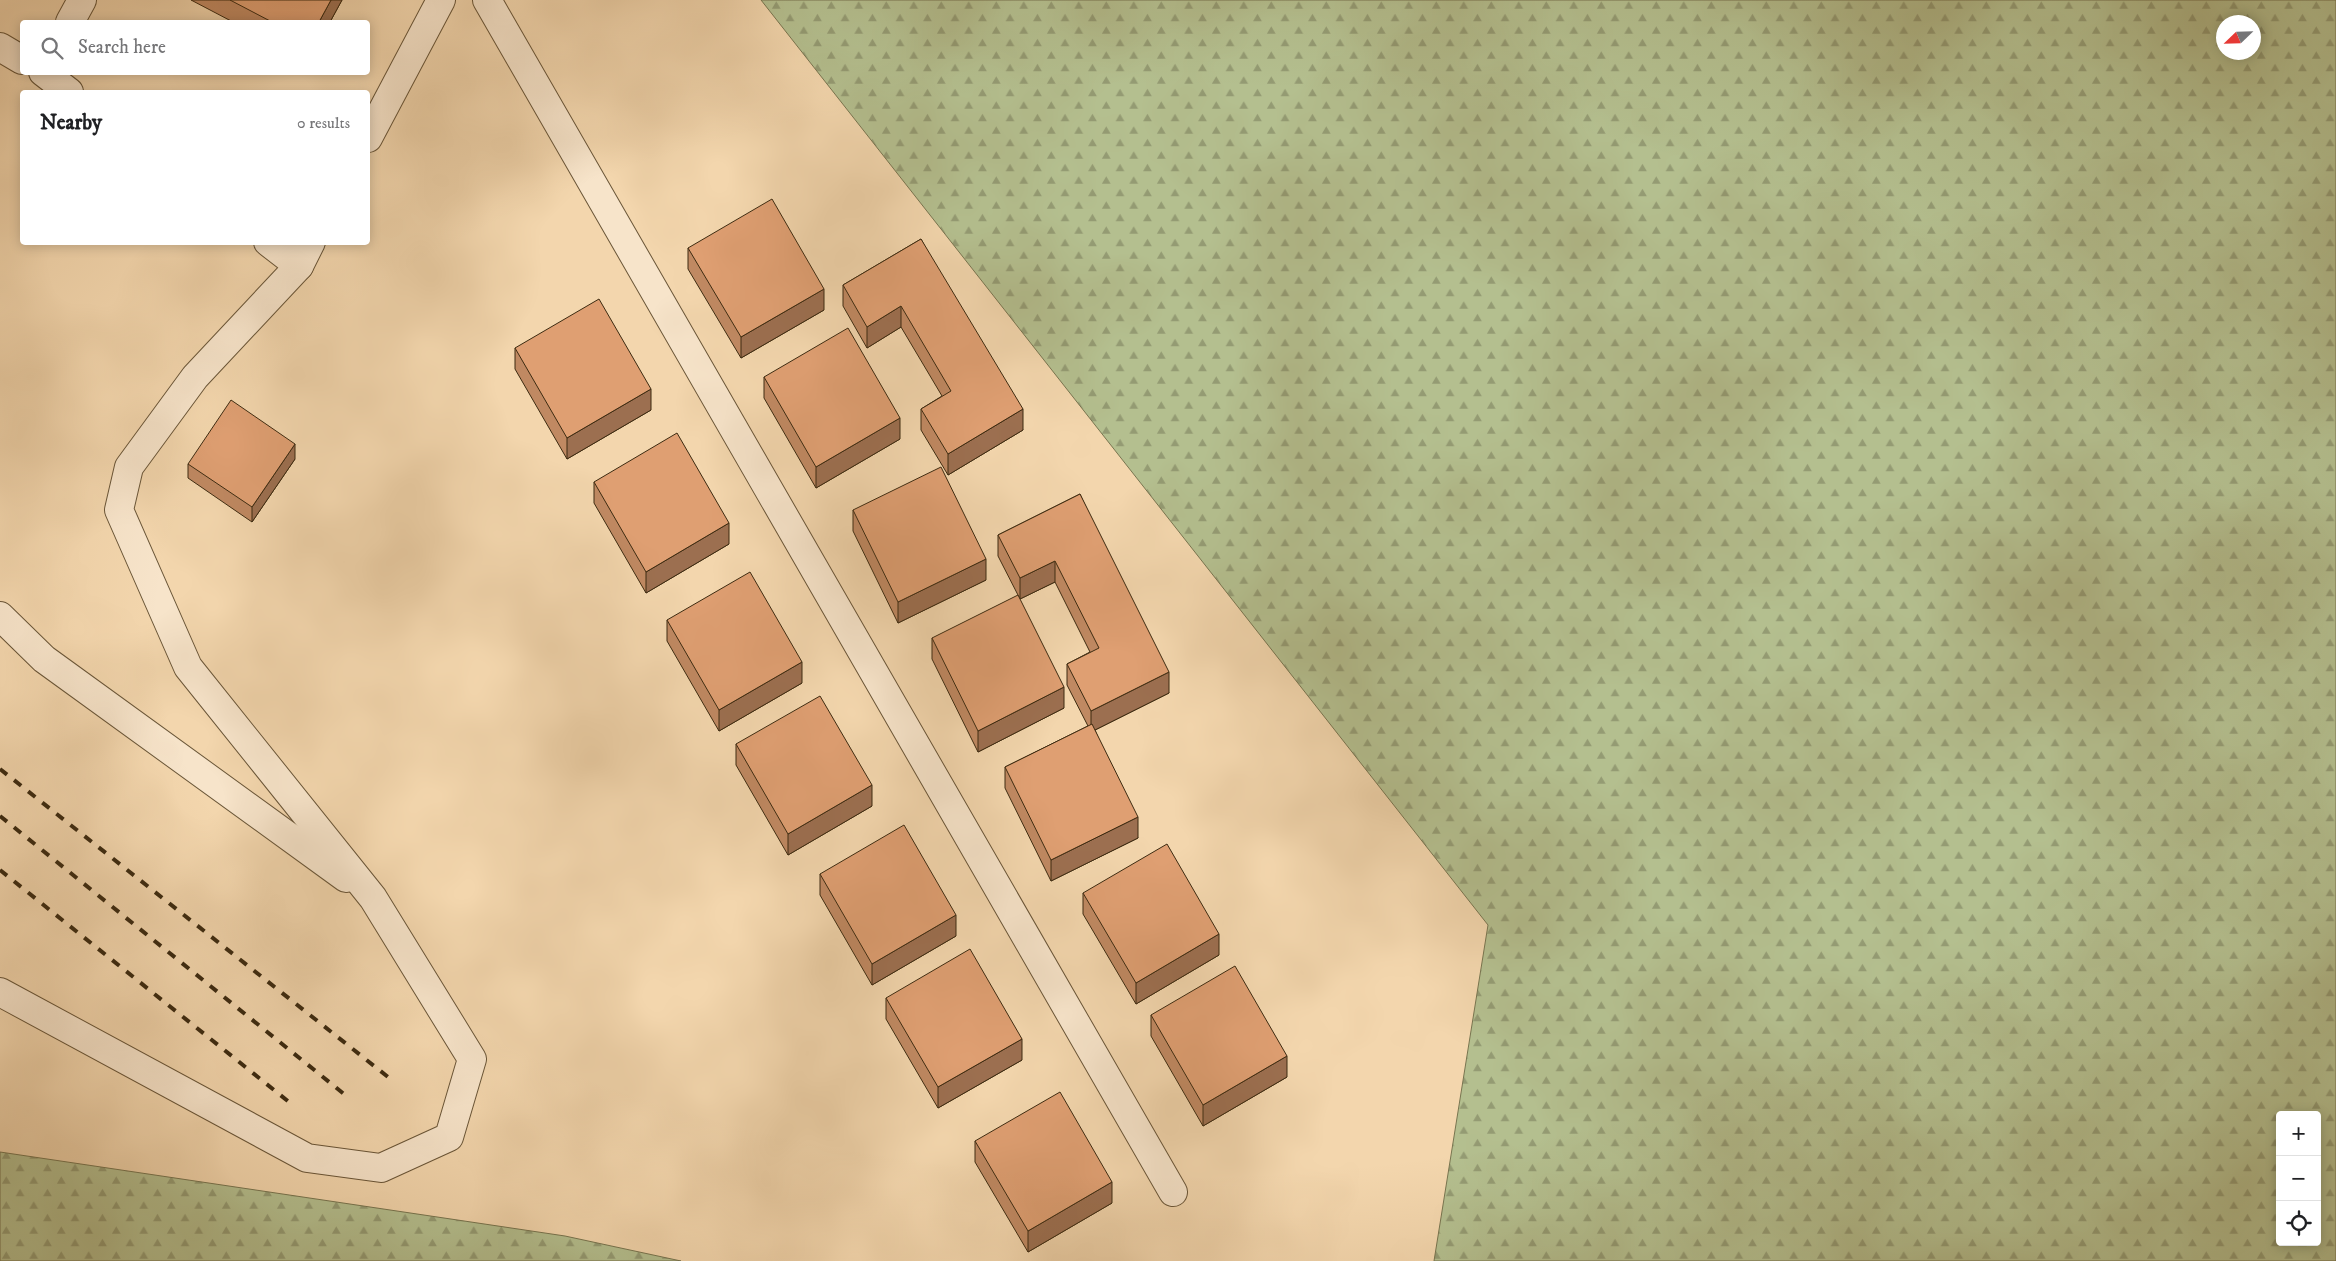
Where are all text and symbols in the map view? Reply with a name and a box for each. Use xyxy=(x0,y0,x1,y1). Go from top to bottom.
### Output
north arrow xyxy=(2216,15,2261,60)
search box xyxy=(20,20,370,75)
icon: search xyxy=(38,34,66,62)
text: Search here xyxy=(78,36,166,59)
text: Nearby xyxy=(40,110,102,136)
text: 0 results xyxy=(297,113,350,133)
map controls xyxy=(2276,1111,2321,1246)
button: + xyxy=(2276,1111,2321,1156)
button: − xyxy=(2276,1156,2321,1201)
button: locate xyxy=(2276,1201,2321,1246)

